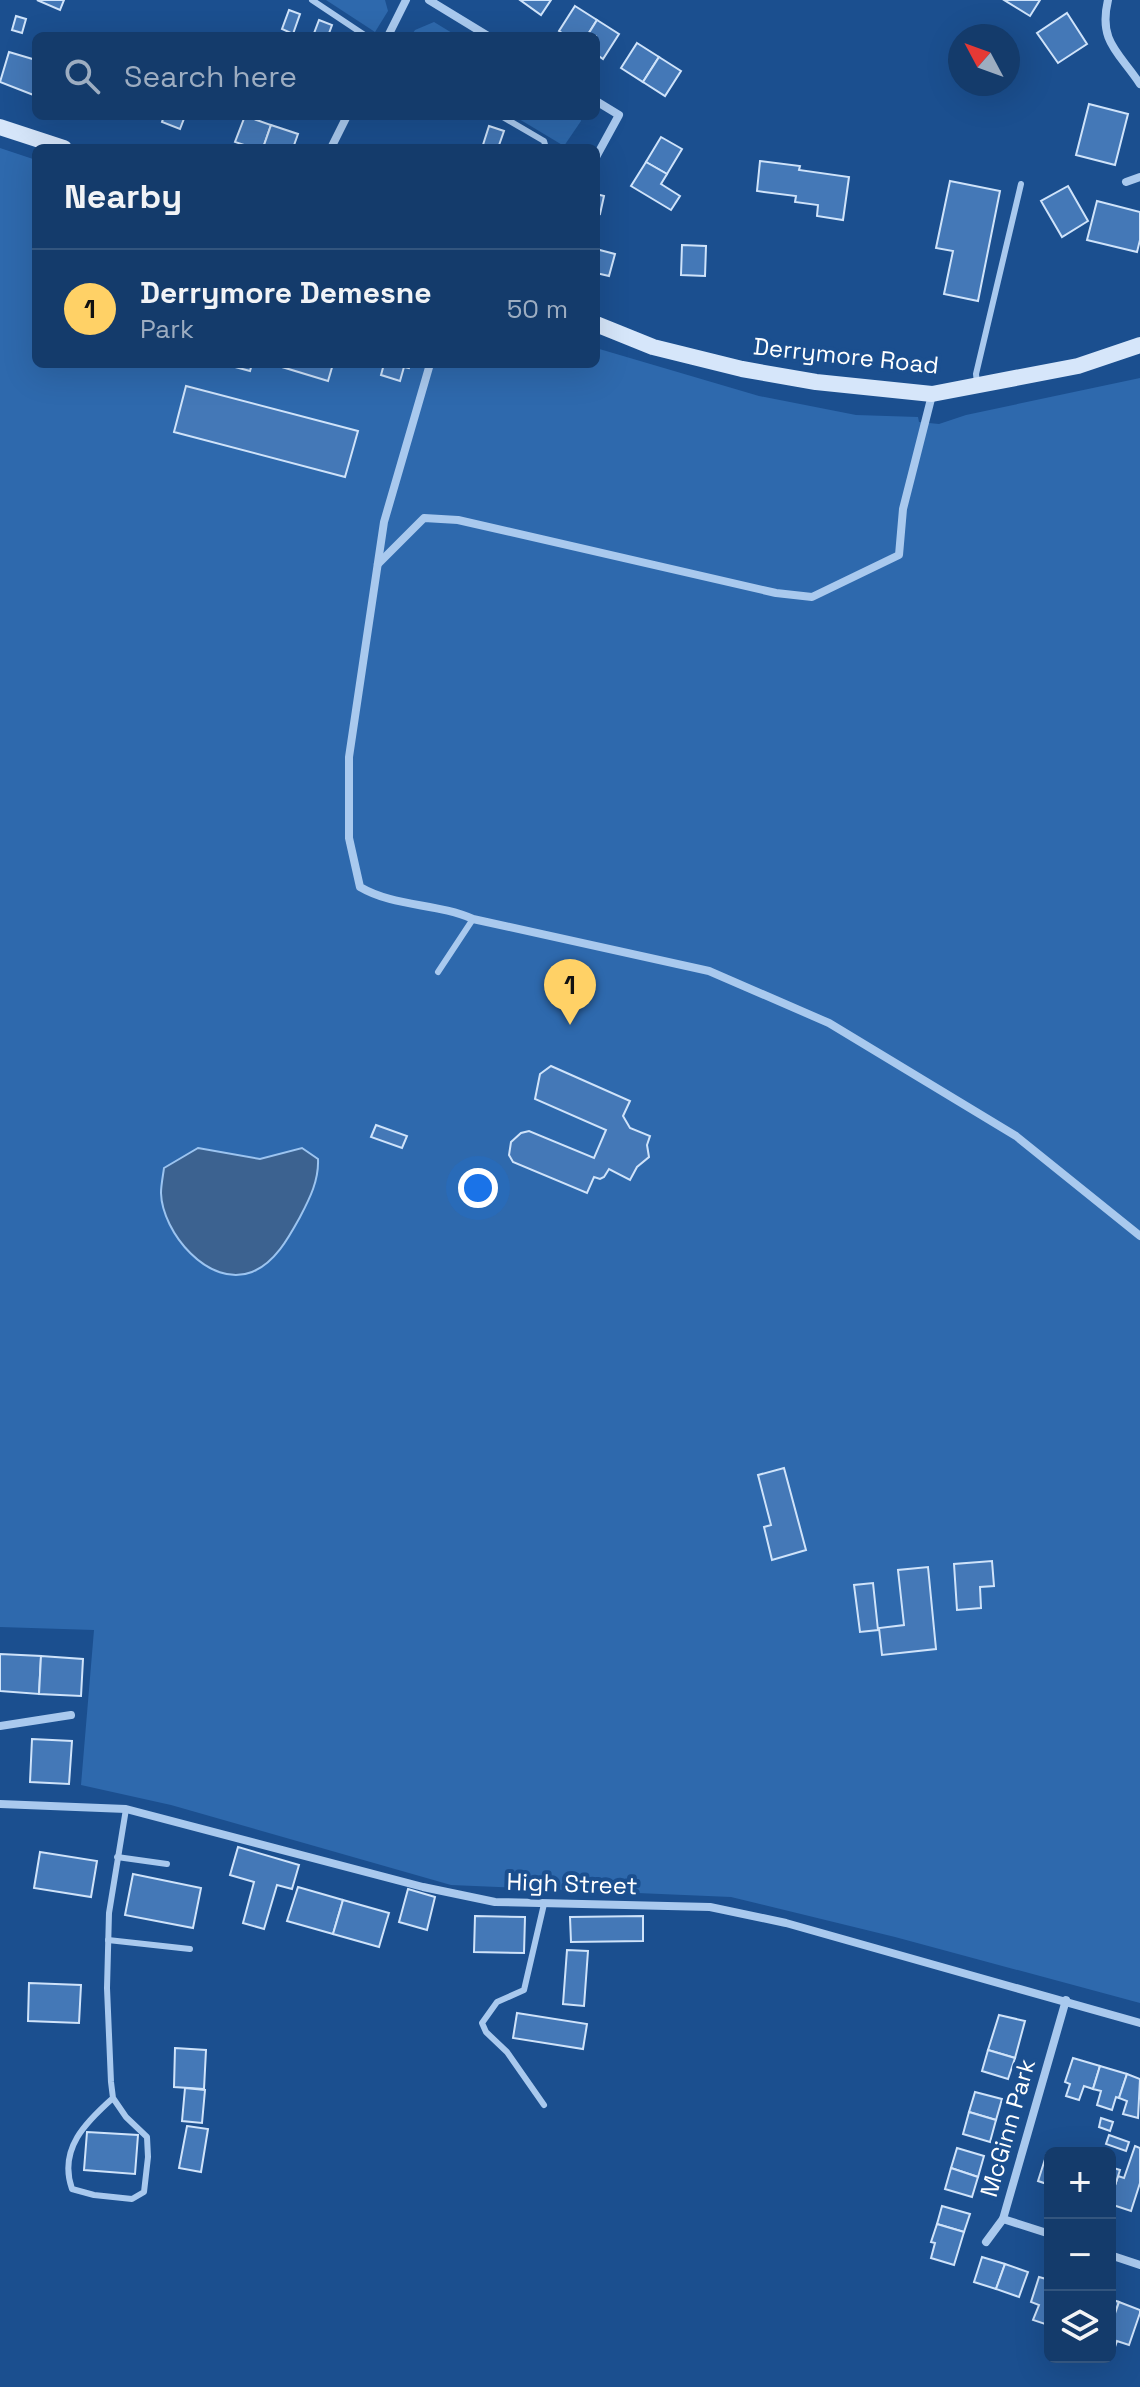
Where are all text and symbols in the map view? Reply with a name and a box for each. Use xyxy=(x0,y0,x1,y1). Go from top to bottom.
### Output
north arrow xyxy=(948,24,1020,96)
search box xyxy=(32,32,600,120)
icon: search xyxy=(60,54,104,98)
text: Search here xyxy=(124,57,297,96)
text: Nearby xyxy=(64,175,182,218)
text: Derrymore Demesne xyxy=(140,273,432,312)
text: 1 xyxy=(84,292,96,326)
text: 50 m xyxy=(507,292,568,326)
text: Park xyxy=(140,312,194,346)
street label: Derrymore Road xyxy=(752,330,940,381)
pin: 1 xyxy=(544,959,596,1025)
your location xyxy=(458,1168,498,1208)
street label: High Street xyxy=(506,1866,638,1901)
street label: McGinn Park xyxy=(973,2055,1042,2201)
map controls xyxy=(1044,2147,1116,2363)
button: + xyxy=(1044,2147,1116,2219)
button: − xyxy=(1044,2219,1116,2291)
button: layers xyxy=(1044,2291,1116,2363)

